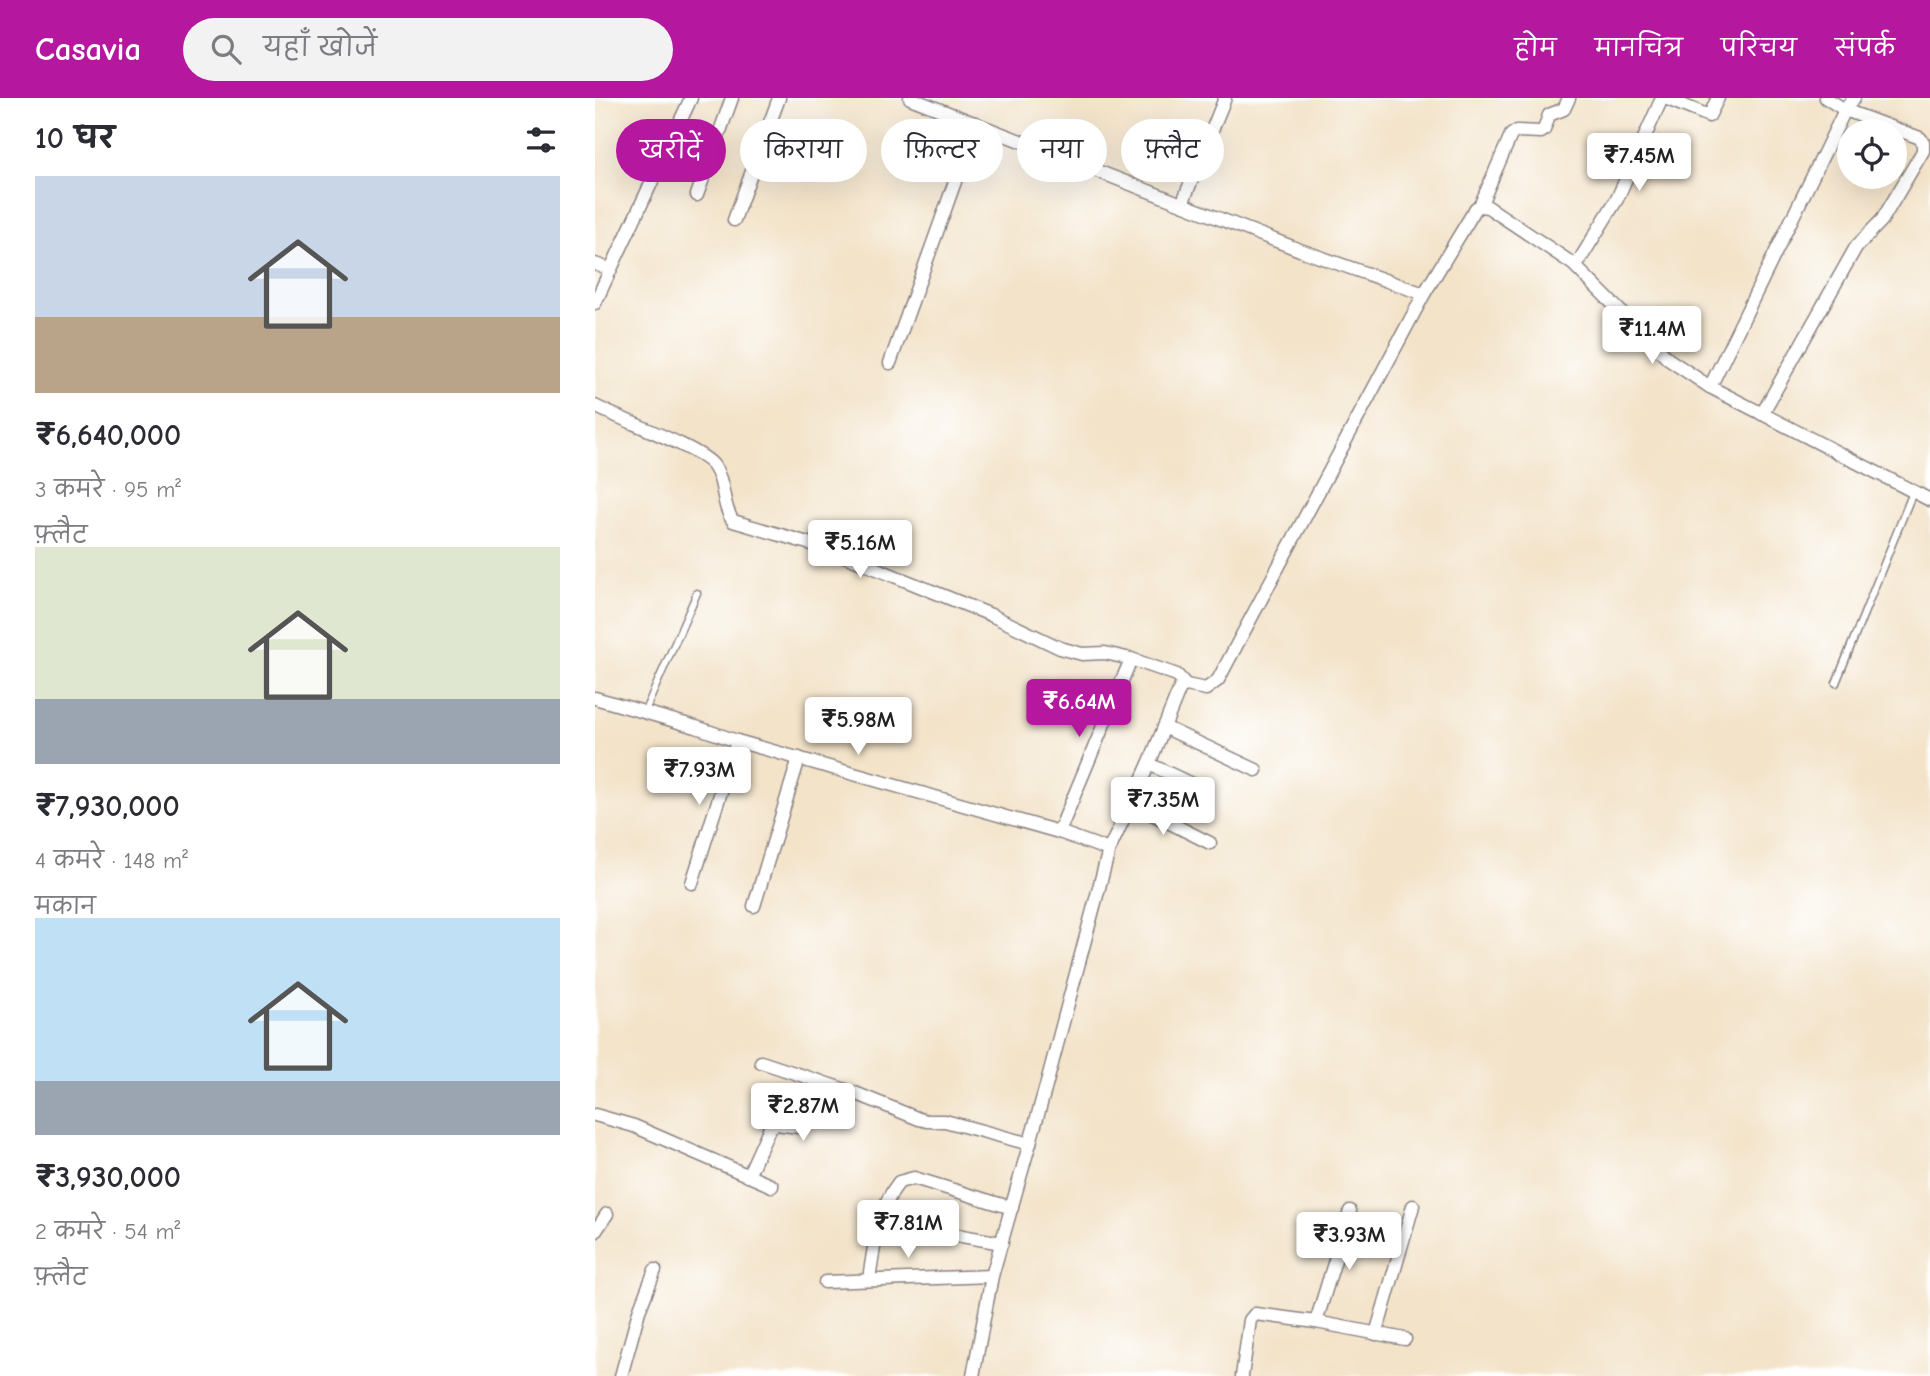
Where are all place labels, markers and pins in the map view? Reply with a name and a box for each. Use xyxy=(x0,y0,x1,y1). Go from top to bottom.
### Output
pin: ₹7.45M xyxy=(1582,134,1696,193)
pin: ₹11.4M xyxy=(1595,306,1709,366)
pin: ₹5.16M xyxy=(803,520,917,580)
pin: ₹6.64M xyxy=(1022,680,1136,739)
pin: ₹5.98M xyxy=(801,698,915,757)
pin: ₹7.93M xyxy=(642,748,756,807)
pin: ₹7.35M xyxy=(1106,778,1220,837)
pin: ₹2.87M xyxy=(746,1084,860,1143)
pin: ₹7.81M xyxy=(851,1200,965,1260)
pin: ₹3.93M xyxy=(1292,1212,1406,1272)

